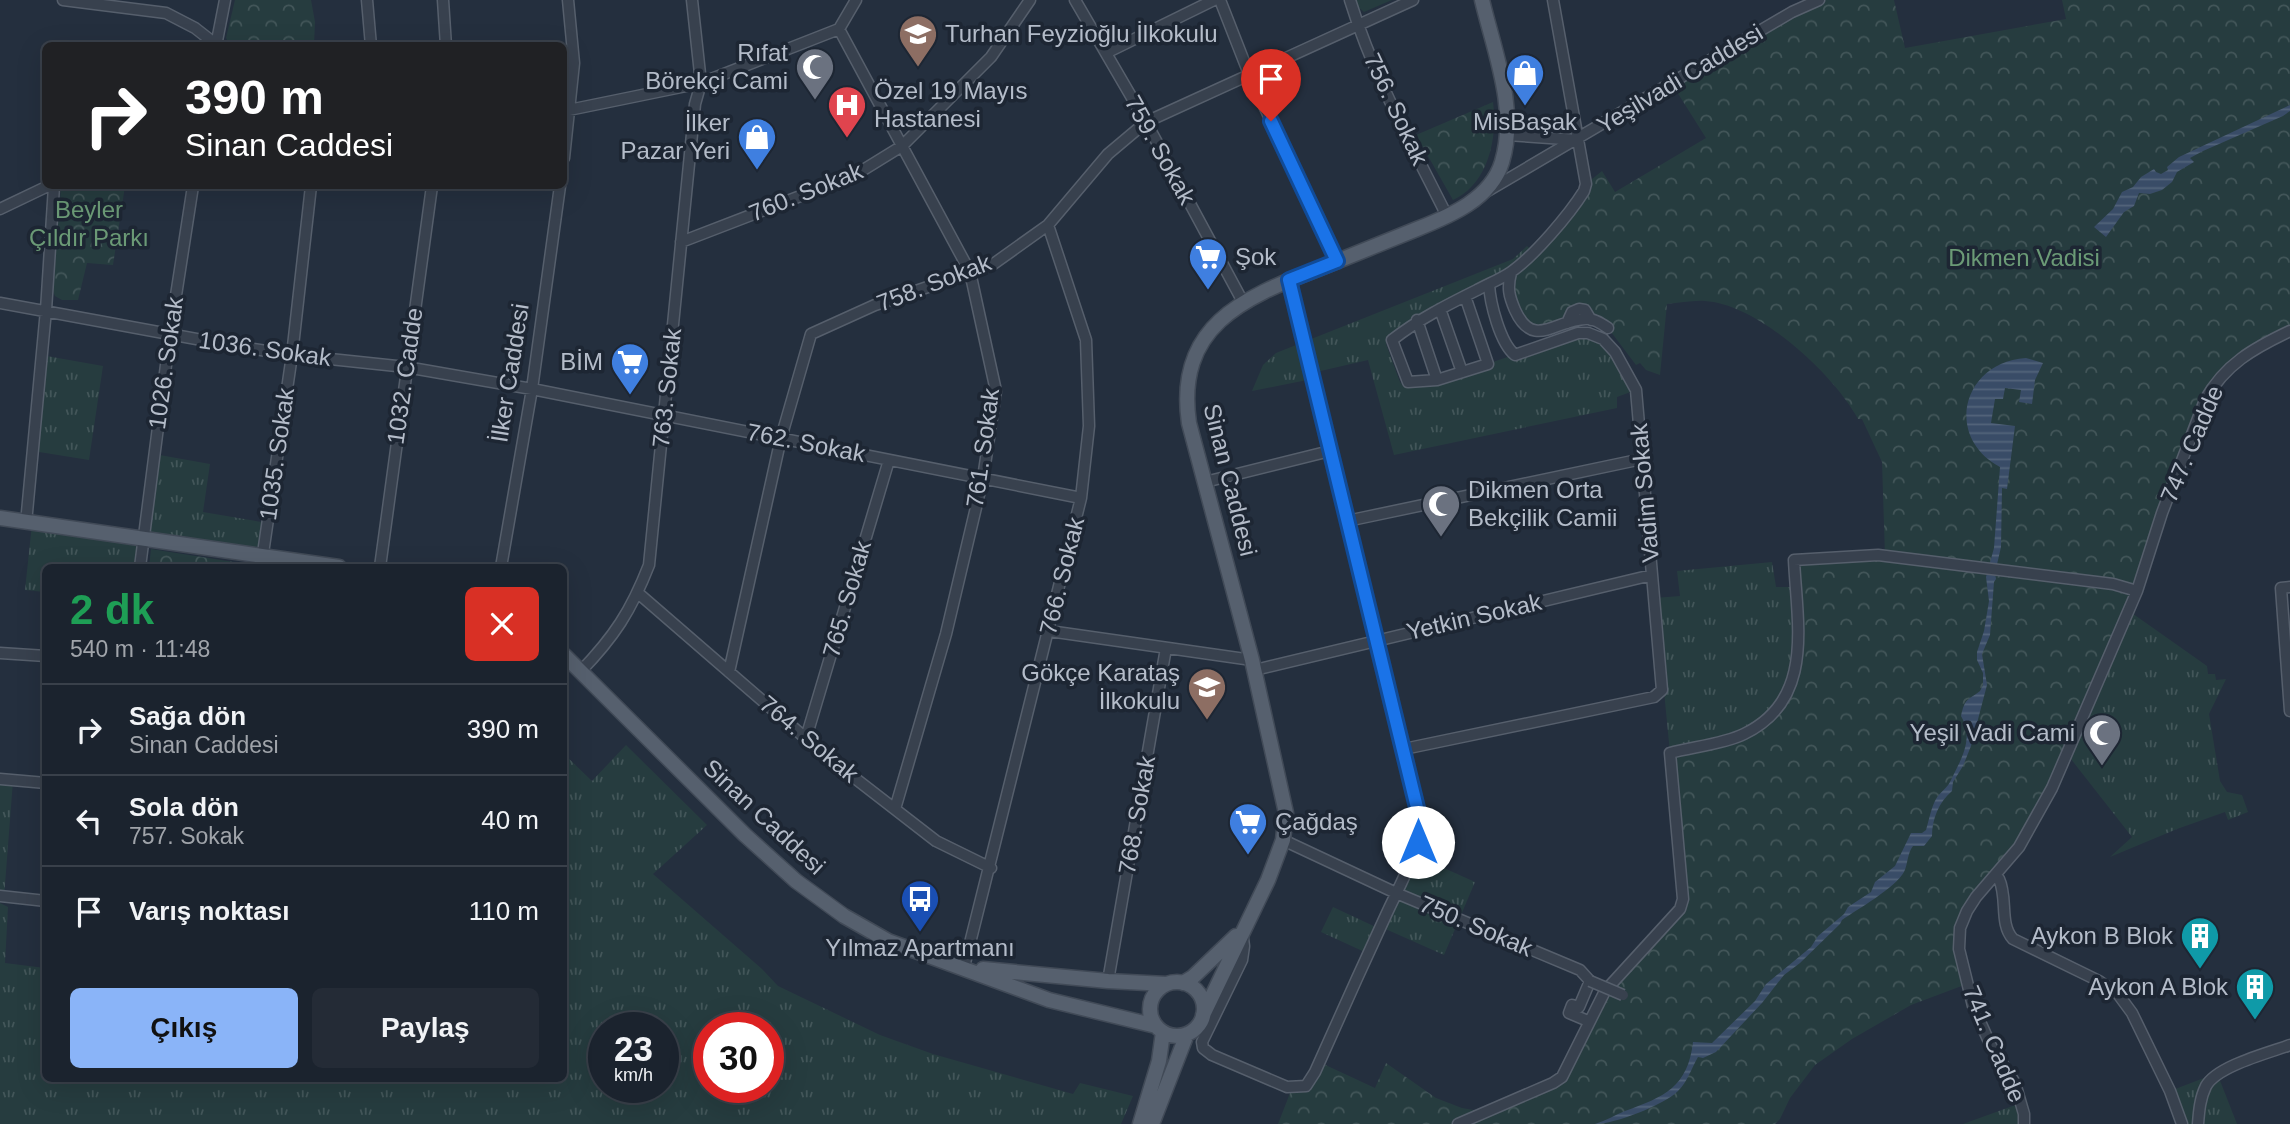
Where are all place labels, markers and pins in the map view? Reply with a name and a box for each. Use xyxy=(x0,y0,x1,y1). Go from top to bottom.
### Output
school or university icon: Turhan Feyzioğlu İlkokulu xyxy=(897,13,939,68)
place label: Turhan Feyzioğlu İlkokulu xyxy=(945,20,1218,47)
place label: Rıfat Börekçi Cami xyxy=(645,39,788,94)
mosque icon: Rıfat Börekçi Cami xyxy=(794,46,836,101)
pin xyxy=(1241,49,1301,121)
shop icon: MisBaşak xyxy=(1504,52,1546,107)
place label: Özel 19 Mayıs Hastanesi xyxy=(874,77,1027,132)
hospital icon: Özel 19 Mayıs Hastanesi xyxy=(826,84,868,139)
place label: MisBaşak xyxy=(1473,108,1578,135)
place label: İlker Pazar Yeri xyxy=(621,109,730,164)
shop icon: İlker Pazar Yeri xyxy=(736,116,778,171)
supermarket icon: Şok xyxy=(1187,236,1229,291)
place label: Şok xyxy=(1235,243,1277,270)
supermarket icon: BİM xyxy=(609,341,651,396)
place label: BİM xyxy=(560,348,603,375)
place label: Dikmen Orta Bekçilik Camii xyxy=(1468,476,1617,531)
mosque icon: Dikmen Orta Bekçilik Camii xyxy=(1420,483,1462,538)
place label: Gökçe Karataş İlkokulu xyxy=(1021,659,1180,714)
school or university icon: Gökçe Karataş İlkokulu xyxy=(1186,666,1228,721)
mosque icon: Yeşil Vadi Cami xyxy=(2081,712,2123,767)
place label: Yeşil Vadi Cami xyxy=(1910,719,2075,746)
supermarket icon: Çağdaş xyxy=(1227,801,1269,856)
place label: Çağdaş xyxy=(1275,808,1358,835)
bus stop icon: Yılmaz Apartmanı xyxy=(899,878,941,933)
building icon: Aykon B Blok xyxy=(2179,915,2221,970)
place label: Aykon B Blok xyxy=(2031,922,2174,949)
place label: Yılmaz Apartmanı xyxy=(825,934,1015,961)
building icon: Aykon A Blok xyxy=(2234,966,2276,1021)
place label: Aykon A Blok xyxy=(2088,973,2229,1000)

